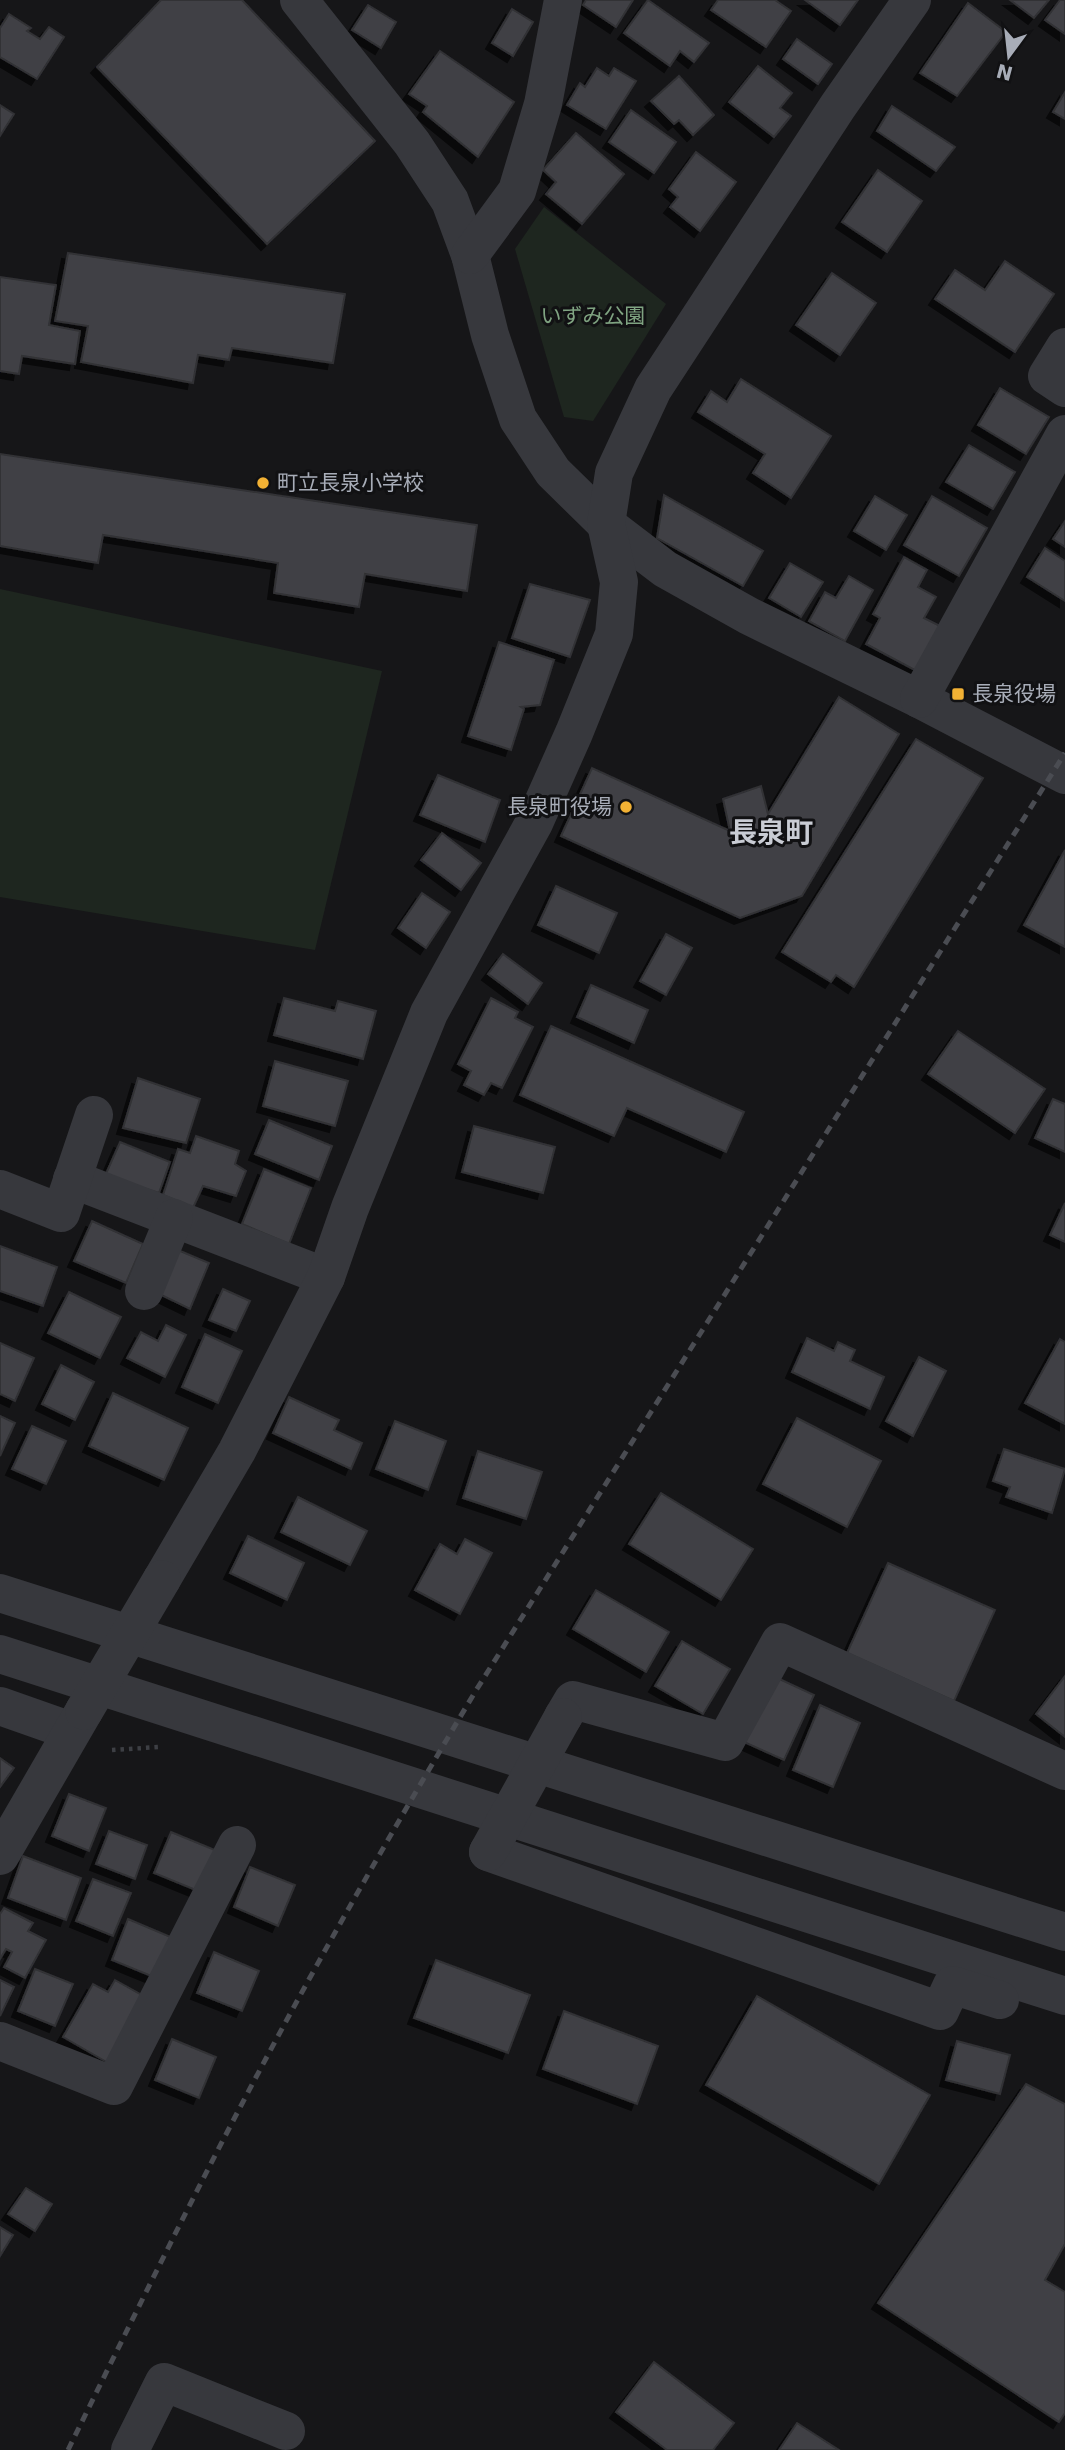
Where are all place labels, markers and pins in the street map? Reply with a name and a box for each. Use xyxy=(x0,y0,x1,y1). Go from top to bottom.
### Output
place label: 町立長泉小学校 xyxy=(277,471,424,495)
marker: 町立長泉小学校 xyxy=(255,475,271,491)
place label: 長泉役場 xyxy=(972,682,1056,706)
marker: 長泉役場 xyxy=(950,686,966,702)
place label: 長泉町役場 xyxy=(507,795,612,819)
marker: 長泉町役場 xyxy=(618,799,634,815)

